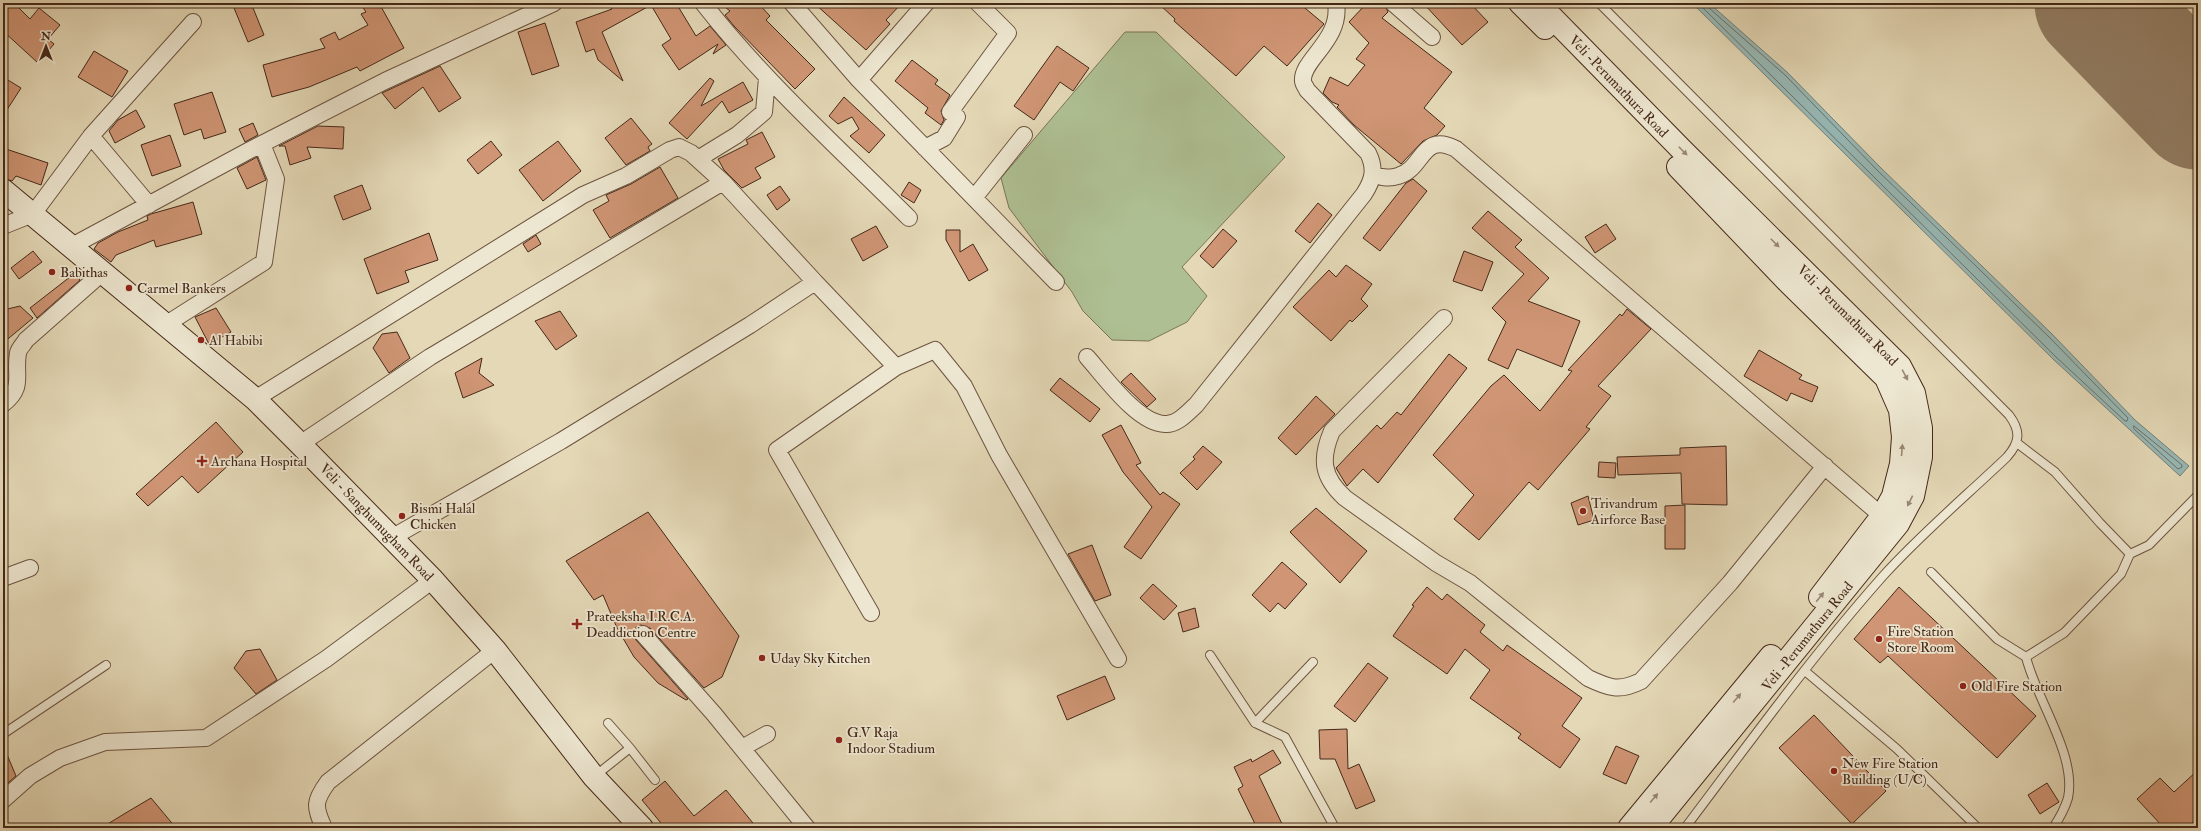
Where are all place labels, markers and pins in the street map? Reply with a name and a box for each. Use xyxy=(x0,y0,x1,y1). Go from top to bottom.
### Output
place label: Babithas xyxy=(60,264,108,281)
marker: Babithas xyxy=(47,267,57,277)
place label: Carmel Bankers xyxy=(137,280,226,297)
marker: Carmel Bankers xyxy=(124,283,134,293)
place label: Al Habibi xyxy=(208,332,263,349)
marker: Al Habibi xyxy=(196,335,206,345)
place label: Archana Hospital xyxy=(210,453,307,471)
marker: Archana Hospital xyxy=(196,455,208,467)
place label: Trivandrum Airforce Base xyxy=(1590,495,1665,528)
place label: Bismi Halal Chicken xyxy=(410,500,476,533)
marker: Trivandrum Airforce Base xyxy=(1578,506,1588,516)
marker: Bismi Halal Chicken xyxy=(397,511,407,521)
place label: Prateeksha I.R.C.A. Deaddiction Centre xyxy=(586,608,696,641)
marker: Prateeksha I.R.C.A. Deaddiction Centre xyxy=(571,618,583,630)
place label: Fire Station Store Room xyxy=(1887,623,1954,656)
marker: Fire Station Store Room xyxy=(1874,634,1884,644)
place label: Uday Sky Kitchen xyxy=(770,650,871,668)
marker: Uday Sky Kitchen xyxy=(757,653,767,663)
place label: Old Fire Station xyxy=(1971,678,2062,695)
marker: Old Fire Station xyxy=(1958,681,1968,691)
place label: G.V Raja Indoor Stadium xyxy=(847,724,935,757)
marker: G.V Raja Indoor Stadium xyxy=(834,735,844,745)
place label: New Fire Station Building (U/C) xyxy=(1842,755,1938,788)
marker: New Fire Station Building (U/C) xyxy=(1829,766,1839,776)

